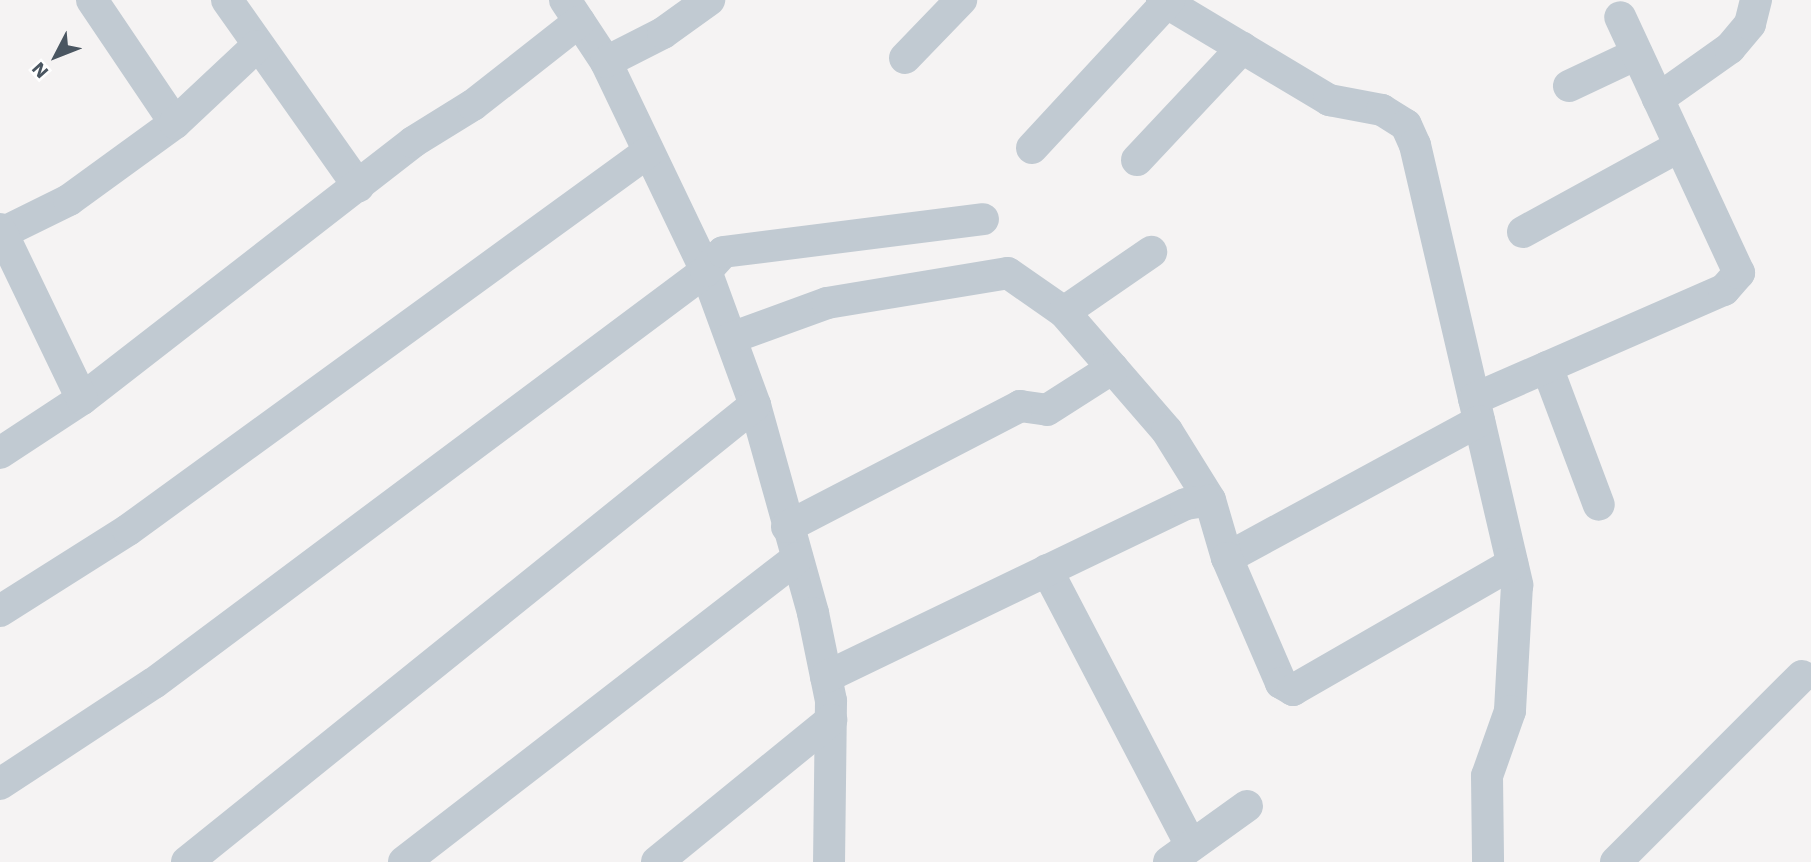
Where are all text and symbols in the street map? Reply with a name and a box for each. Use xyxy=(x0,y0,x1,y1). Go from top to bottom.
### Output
north arrow xyxy=(21,21,91,91)
text: N xyxy=(27,57,53,83)

